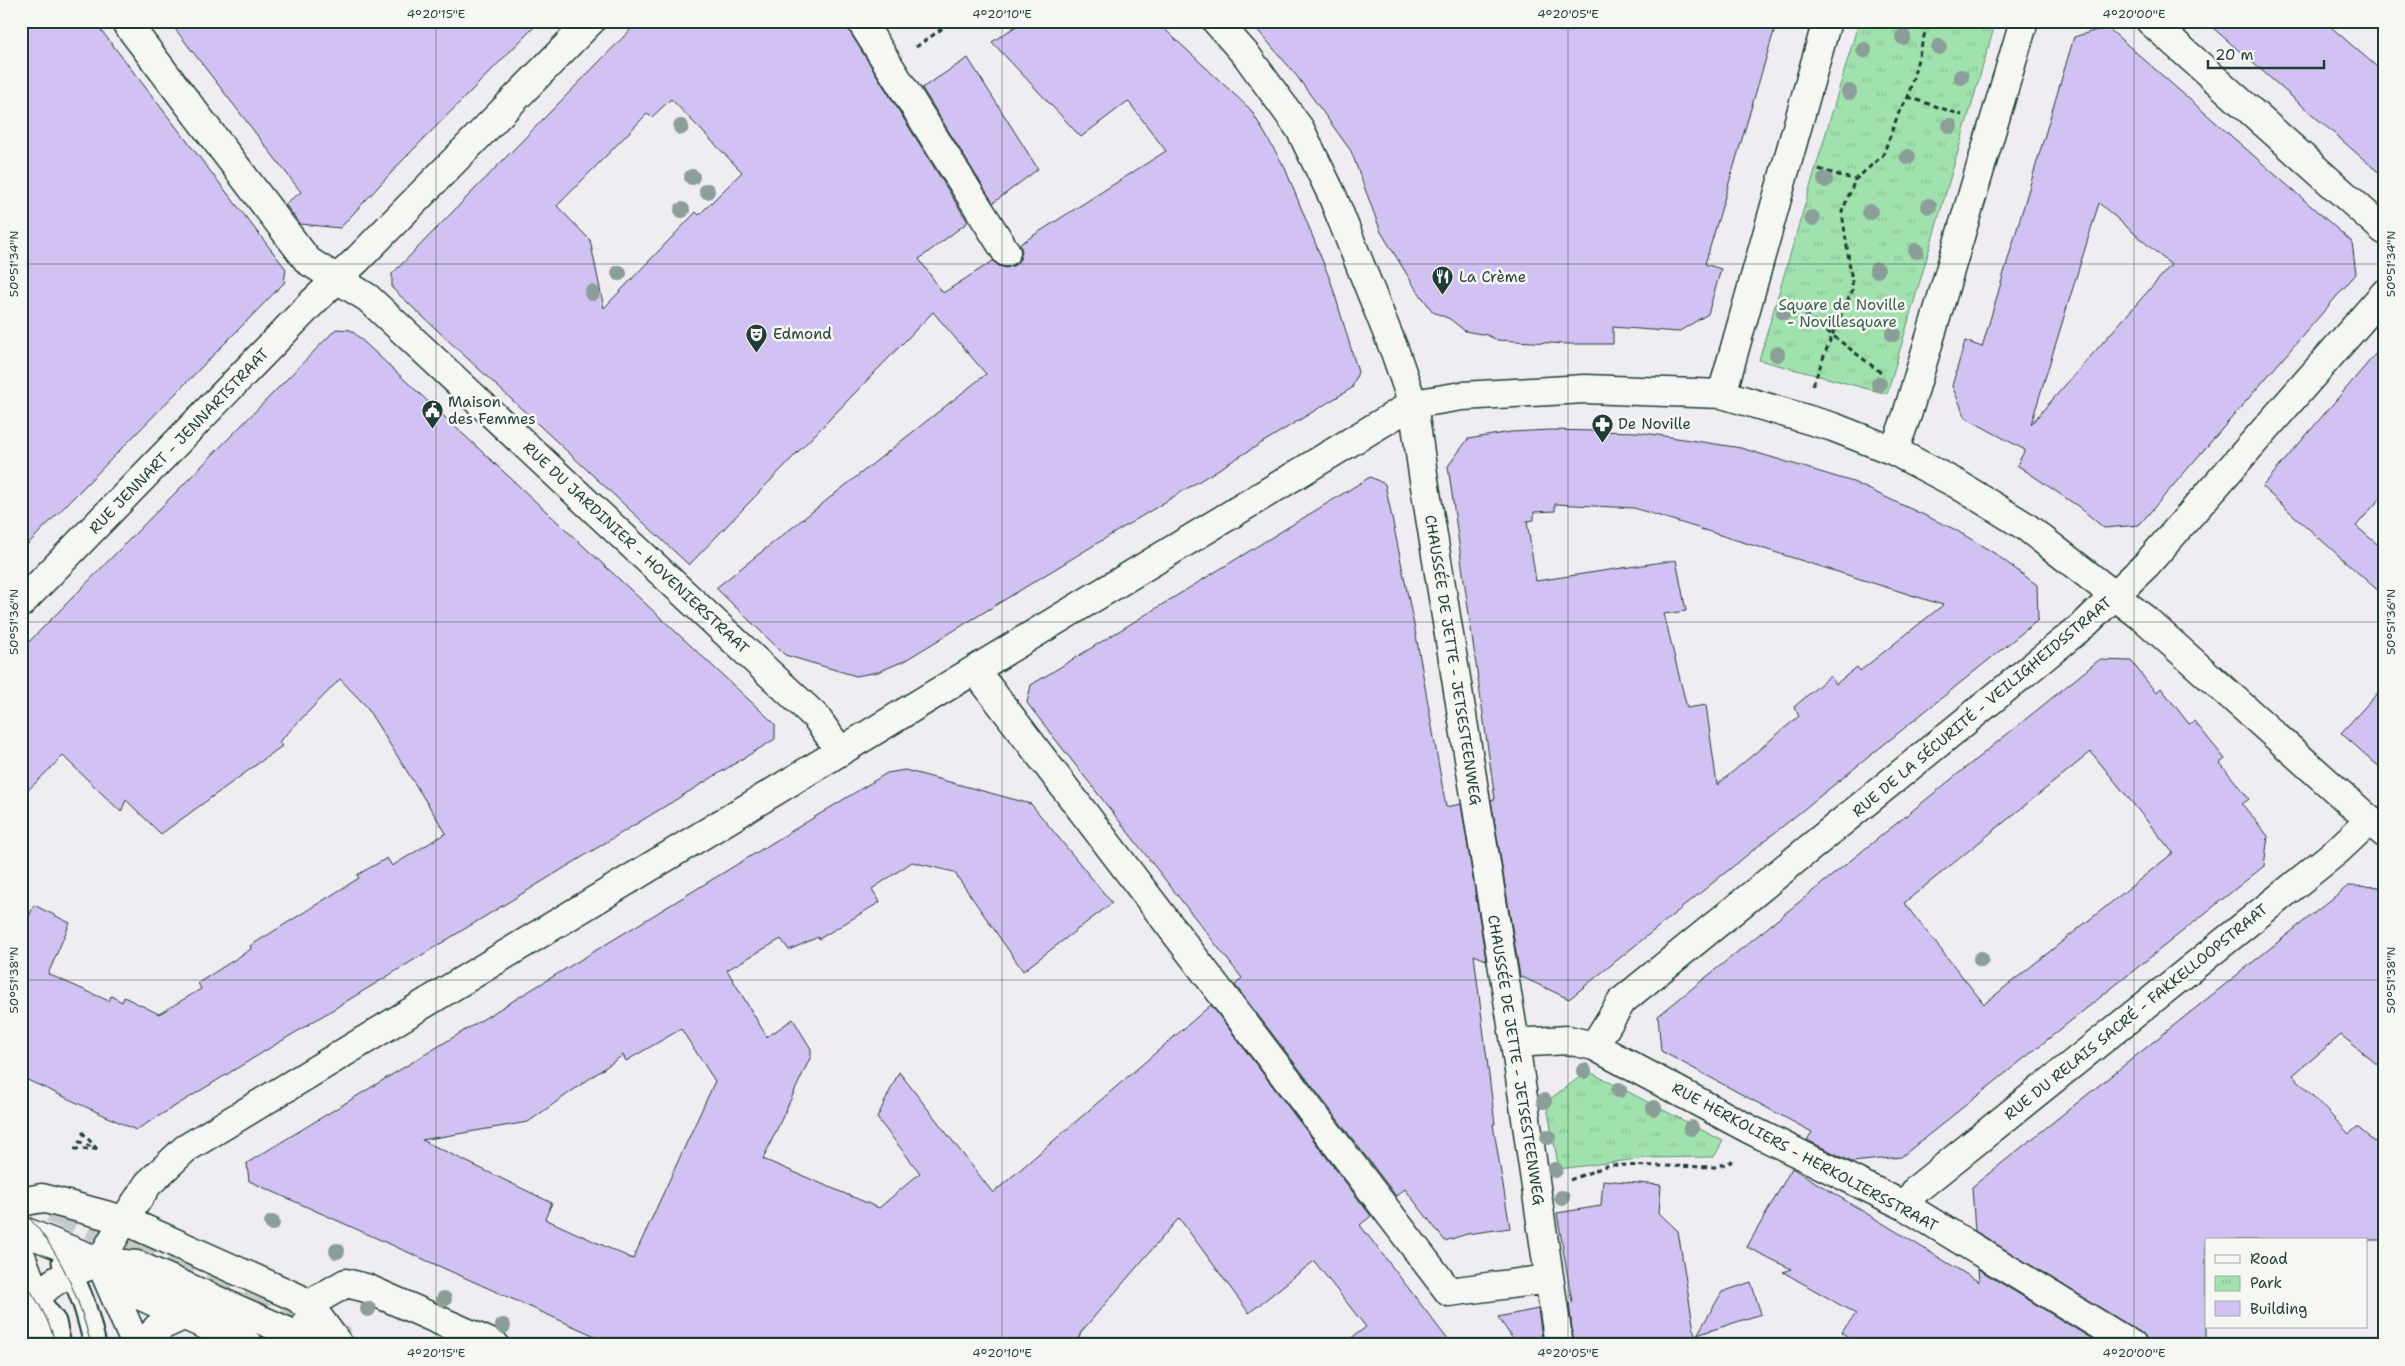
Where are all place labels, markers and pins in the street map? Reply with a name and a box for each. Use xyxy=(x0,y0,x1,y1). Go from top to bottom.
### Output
restaurant icon: La Crème xyxy=(1431,265,1455,296)
place label: La Crème xyxy=(1459,267,1526,287)
theatre icon: Edmond xyxy=(745,322,769,353)
place label: Edmond xyxy=(773,324,832,344)
place label: Maison des Femmes xyxy=(448,392,536,429)
public building icon: Maison des Femmes xyxy=(420,399,444,430)
pharmacy icon: De Noville xyxy=(1590,412,1614,443)
place label: De Noville xyxy=(1618,414,1691,434)

